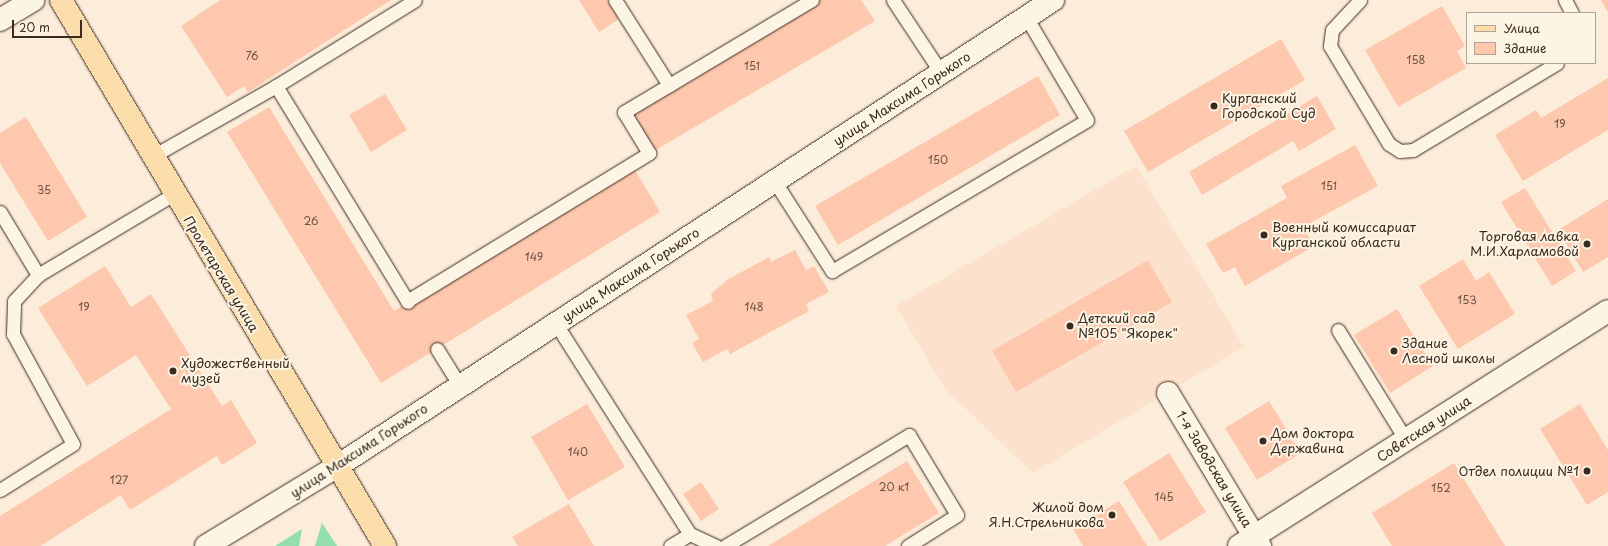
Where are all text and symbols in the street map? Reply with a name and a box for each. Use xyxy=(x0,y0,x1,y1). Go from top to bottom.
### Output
scale bar xyxy=(14,12,84,38)
legend xyxy=(1466,12,1596,64)
text: 20 m xyxy=(19,18,50,36)
text: Улица xyxy=(1504,19,1540,37)
text: Здание xyxy=(1504,39,1546,57)
street label: улица Максима Горького xyxy=(830,48,974,150)
house number: 76 xyxy=(245,49,259,63)
house number: 158 xyxy=(1407,53,1425,67)
house number: 151 xyxy=(744,59,760,73)
place label: Курганский Городской Суд xyxy=(1222,91,1316,122)
marker: Курганский Городской Суд xyxy=(1209,101,1219,111)
house number: 19 xyxy=(1554,117,1566,131)
house number: 150 xyxy=(928,153,948,167)
house number: 151 xyxy=(1321,179,1337,193)
house number: 35 xyxy=(37,183,51,197)
street label: Пролетарская улица xyxy=(180,213,262,335)
house number: 26 xyxy=(303,214,319,228)
place label: Военный комиссариат Курганской области xyxy=(1272,220,1416,251)
street label: улица Максима Горького xyxy=(559,224,703,326)
place label: Торговая лавка М.И.Харламовой xyxy=(1470,229,1579,260)
marker: Военный комиссариат Курганской области xyxy=(1259,230,1269,240)
marker: Торговая лавка М.И.Харламовой xyxy=(1582,239,1592,249)
house number: 149 xyxy=(525,250,543,264)
house number: 153 xyxy=(1457,293,1477,307)
house number: 19 xyxy=(78,300,90,314)
house number: 148 xyxy=(744,300,764,314)
place label: Детский сад №105 "Якорек" xyxy=(1078,311,1179,342)
marker: Детский сад №105 "Якорек" xyxy=(1065,321,1075,331)
place label: Здание Лесной школы xyxy=(1402,336,1496,367)
marker: Здание Лесной школы xyxy=(1389,346,1399,356)
place label: Художественный музей xyxy=(181,356,290,387)
marker: Художественный музей xyxy=(168,366,178,376)
street label: Советская улица xyxy=(1374,393,1474,465)
street label: улица Максима Горького xyxy=(287,400,431,502)
street label: 1-я Заводская улица xyxy=(1173,408,1255,530)
place label: Дом доктора Державина xyxy=(1271,426,1355,457)
marker: Дом доктора Державина xyxy=(1258,436,1268,446)
house number: 140 xyxy=(568,445,588,459)
place label: Отдел полиции №1 xyxy=(1458,463,1579,479)
marker: Отдел полиции №1 xyxy=(1582,466,1592,476)
house number: 127 xyxy=(110,473,128,487)
house number: 20 к1 xyxy=(879,480,909,494)
house number: 152 xyxy=(1431,481,1451,495)
house number: 145 xyxy=(1154,490,1174,504)
place label: Жилой дом Я.Н.Стрельникова xyxy=(989,500,1104,531)
marker: Жилой дом Я.Н.Стрельникова xyxy=(1107,510,1117,520)

